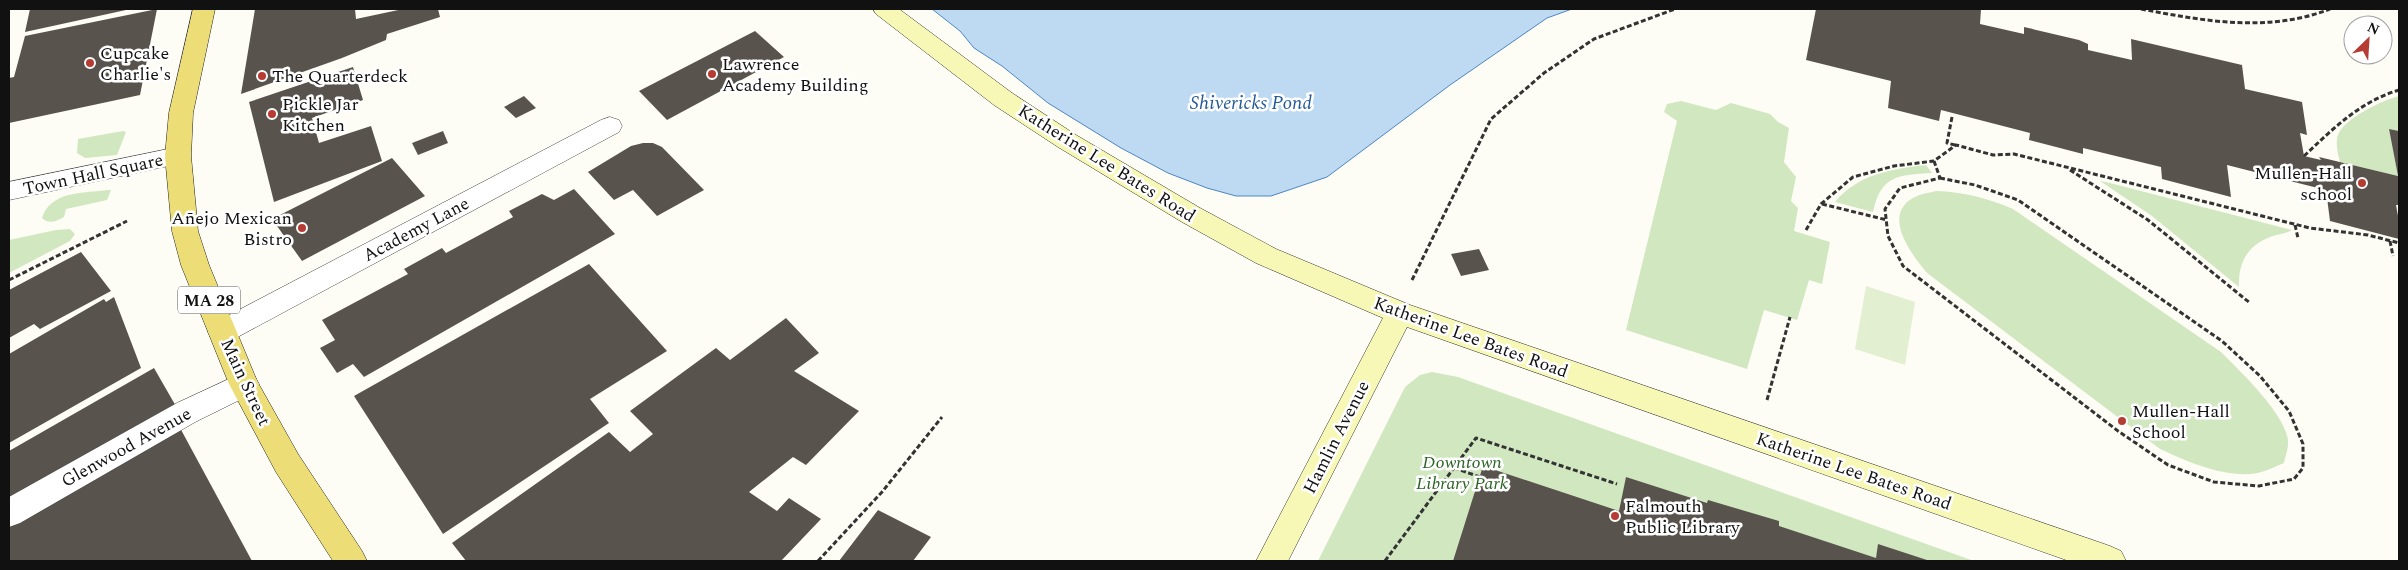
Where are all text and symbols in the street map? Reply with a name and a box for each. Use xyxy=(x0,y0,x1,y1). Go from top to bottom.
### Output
north arrow xyxy=(2343,15,2393,65)
text: N xyxy=(2364,17,2383,41)
place label: Cupcake Charlie's xyxy=(100,40,171,88)
place label: Lawrence Academy Building xyxy=(722,51,869,99)
marker: Cupcake Charlie's xyxy=(84,57,96,69)
place label: The Quarterdeck xyxy=(272,63,408,90)
marker: Lawrence Academy Building xyxy=(706,68,718,80)
marker: The Quarterdeck xyxy=(256,70,268,82)
water label: Shivericks Pond xyxy=(1190,89,1312,118)
place label: Pickle Jar Kitchen xyxy=(282,91,359,139)
street label: Katherine Lee Bates Road xyxy=(1013,98,1201,229)
marker: Pickle Jar Kitchen xyxy=(266,108,278,120)
street label: Town Hall Square xyxy=(21,146,166,203)
place label: Mullen-Hall school xyxy=(2254,160,2352,208)
marker: Mullen-Hall school xyxy=(2356,177,2368,189)
street label: Academy Lane xyxy=(358,190,474,269)
place label: Añejo Mexican Bistro xyxy=(171,205,292,253)
marker: Añejo Mexican Bistro xyxy=(296,222,308,234)
road number: MA 28 xyxy=(178,286,240,314)
street label: Katherine Lee Bates Road xyxy=(1370,290,1572,385)
street label: Main Street xyxy=(213,334,278,430)
street label: Hamlin Avenue xyxy=(1296,376,1377,499)
place label: Mullen-Hall School xyxy=(2132,398,2230,446)
street label: Glenwood Avenue xyxy=(56,400,196,494)
marker: Mullen-Hall School xyxy=(2116,415,2128,427)
street label: Katherine Lee Bates Road xyxy=(1752,425,1955,518)
park label: Downtown Library Park xyxy=(1416,449,1509,497)
place label: Falmouth Public Library xyxy=(1625,493,1741,541)
marker: Falmouth Public Library xyxy=(1609,510,1621,522)

